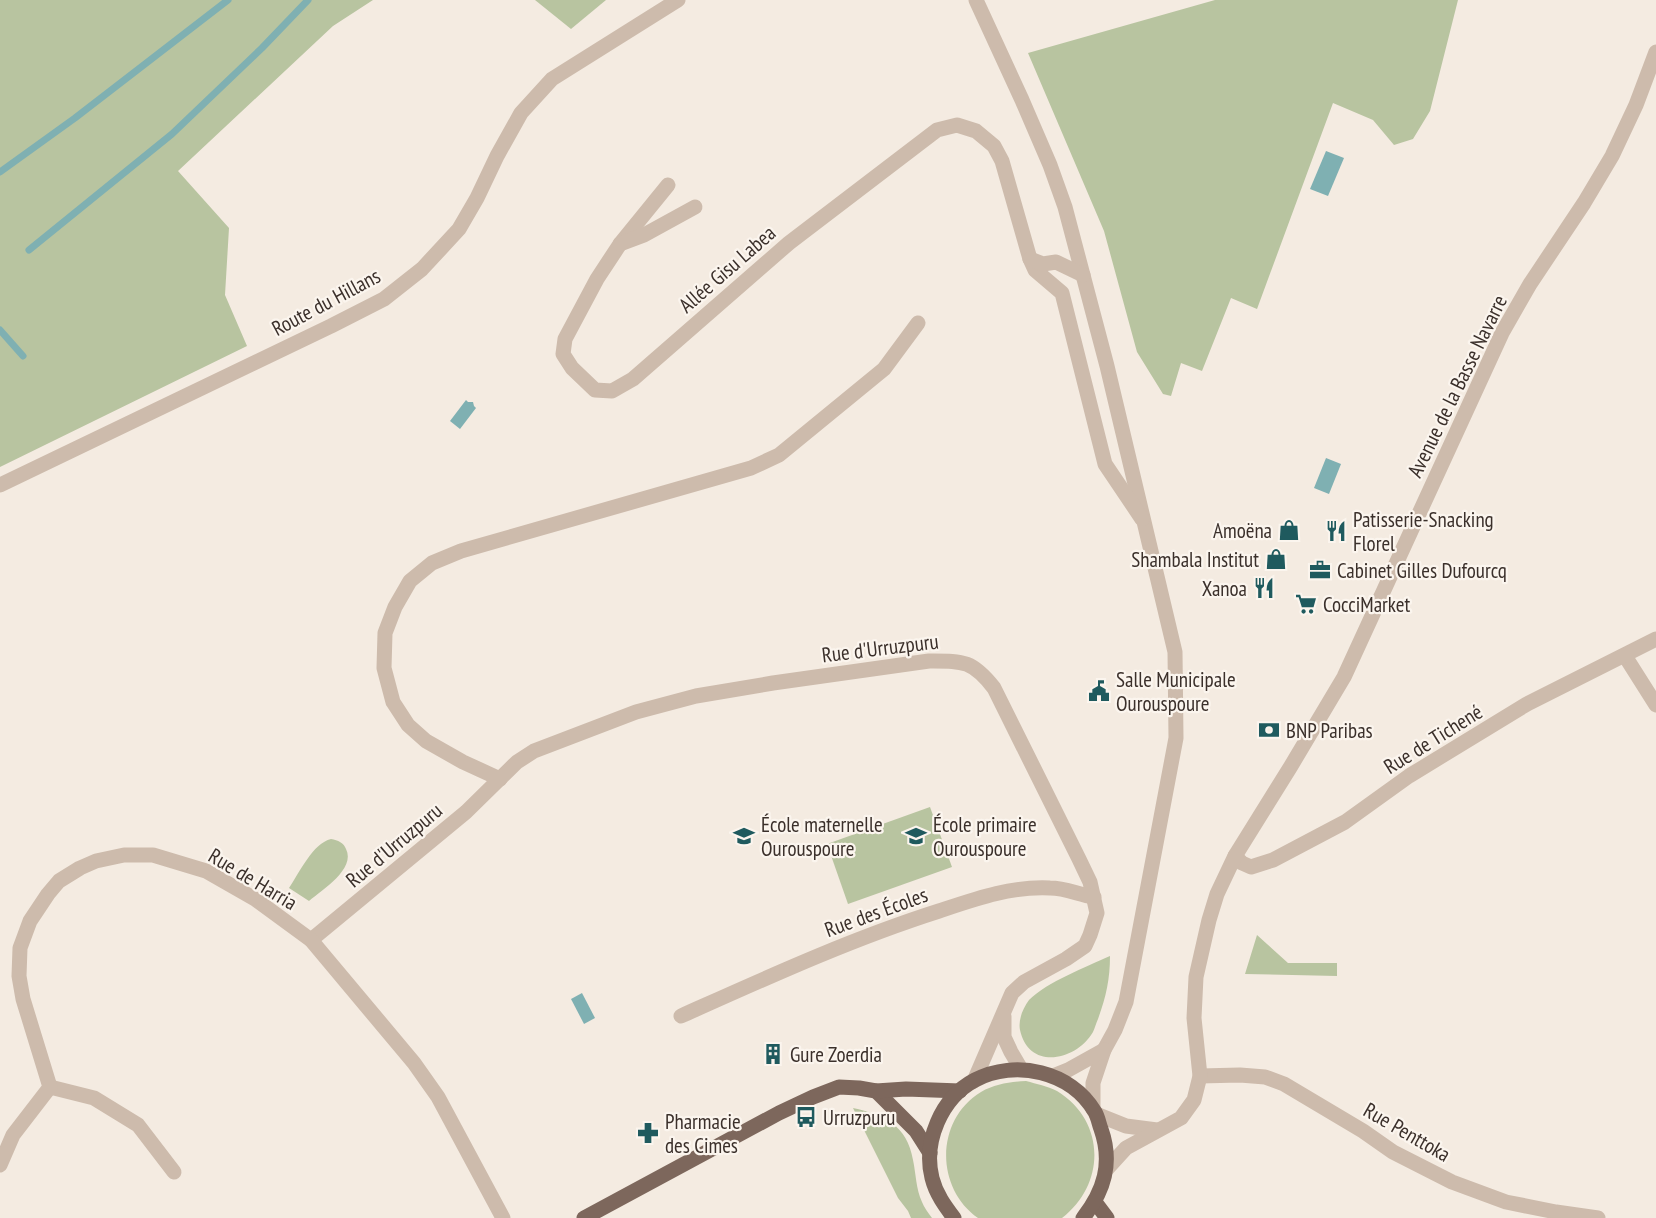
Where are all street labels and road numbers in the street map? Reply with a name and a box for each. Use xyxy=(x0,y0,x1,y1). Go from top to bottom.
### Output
street label: Allée Gisu Labea xyxy=(673,219,781,319)
street label: Route du Hillans xyxy=(267,262,385,342)
street label: Avenue de la Basse Navarre xyxy=(1401,290,1513,482)
street label: Rue d'Urruzpuru xyxy=(820,627,940,669)
street label: Rue de Tichené xyxy=(1379,698,1487,780)
street label: Rue d'Urruzpuru xyxy=(340,797,448,893)
street label: Rue de Harria xyxy=(204,842,302,916)
street label: Rue des Écoles xyxy=(821,881,931,943)
street label: Rue Penttoka xyxy=(1359,1096,1455,1168)

